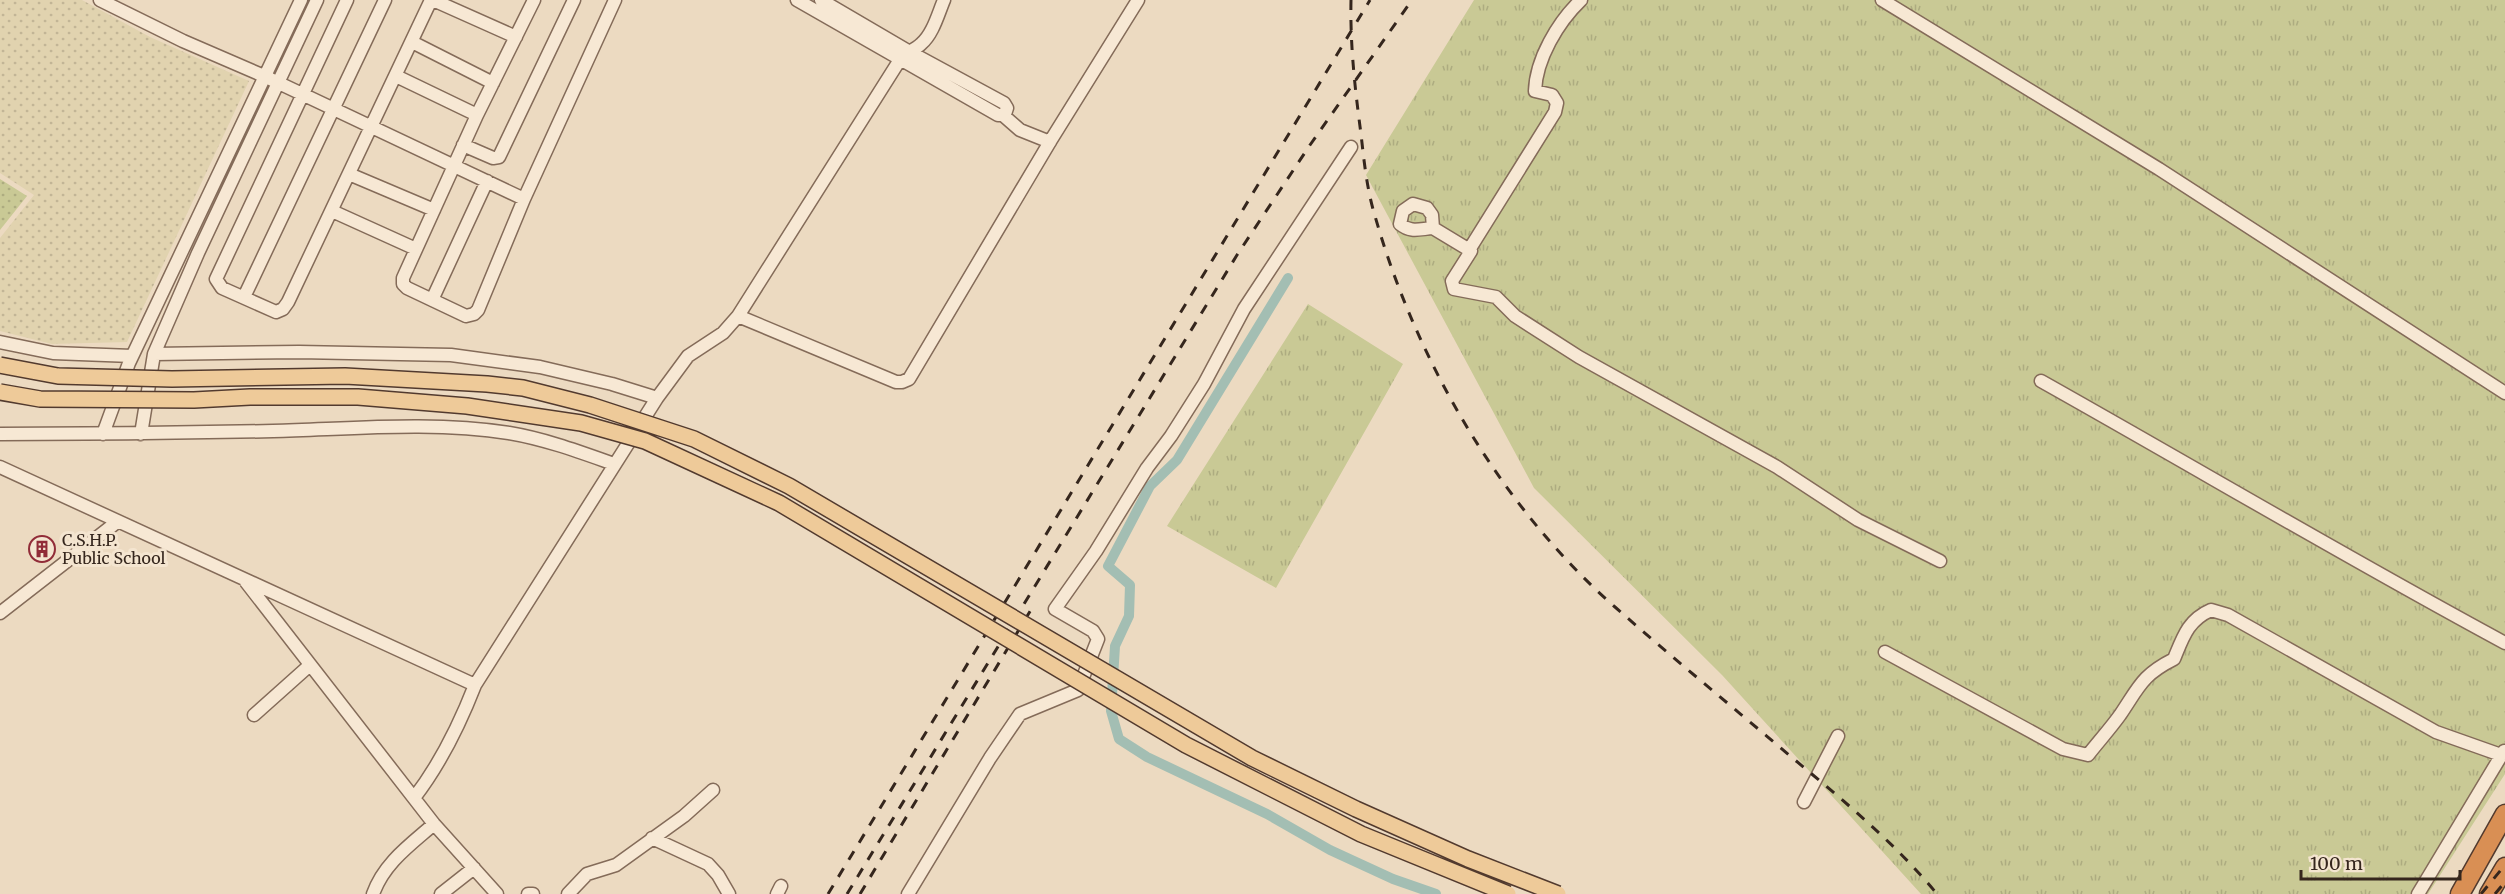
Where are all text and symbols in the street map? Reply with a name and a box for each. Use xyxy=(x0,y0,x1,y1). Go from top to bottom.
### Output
place label: C.S.H.P. Public School xyxy=(62,530,166,568)
building icon: C.S.H.P. Public School xyxy=(27,534,57,564)
scale bar xyxy=(2301,843,2460,881)
text: 100 m xyxy=(2310,852,2363,875)

